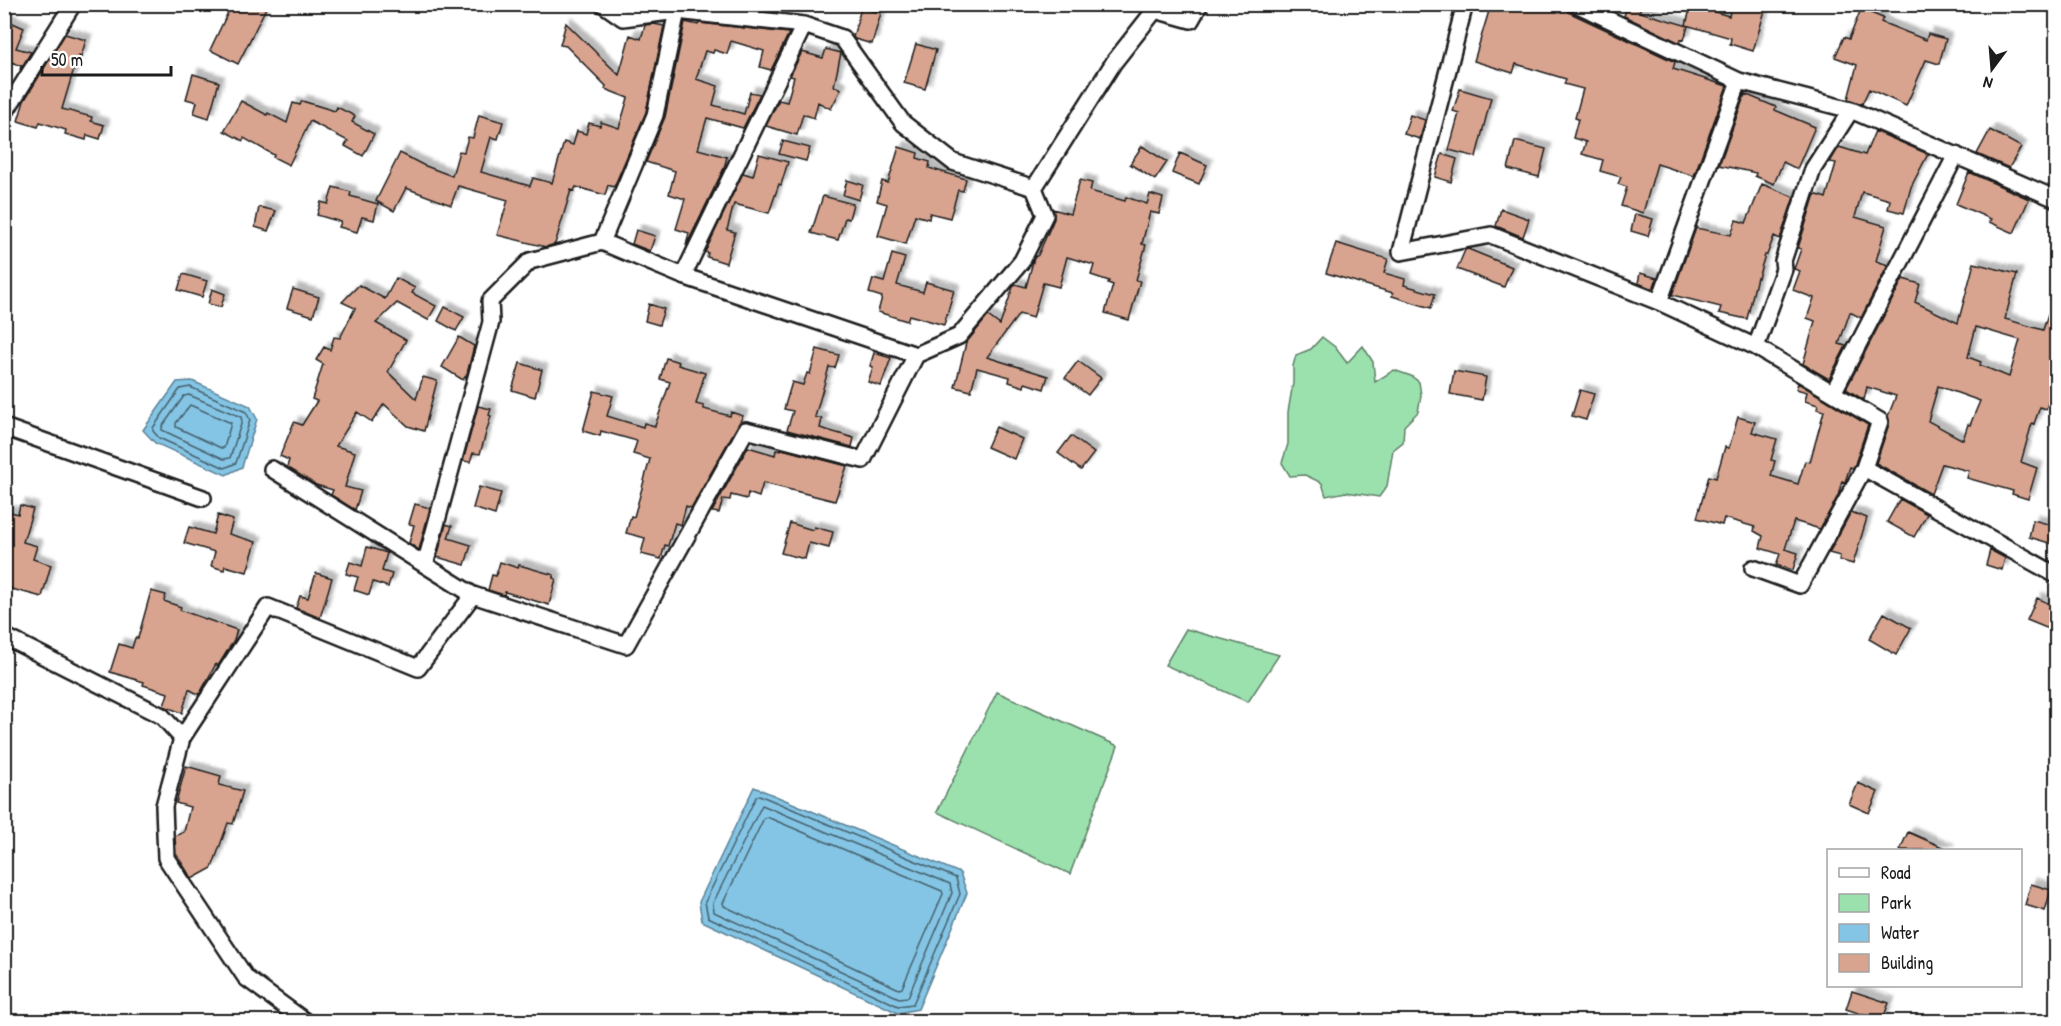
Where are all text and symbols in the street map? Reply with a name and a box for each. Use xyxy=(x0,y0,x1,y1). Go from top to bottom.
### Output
scale bar xyxy=(42,39,171,77)
north arrow xyxy=(1962,39,2022,99)
text: 50 m xyxy=(51,47,83,72)
text: N xyxy=(1980,72,1995,95)
legend xyxy=(1827,849,2022,987)
text: Road xyxy=(1881,860,1911,885)
text: Park xyxy=(1881,890,1912,915)
text: Water xyxy=(1881,920,1919,945)
text: Building xyxy=(1881,950,1933,975)

